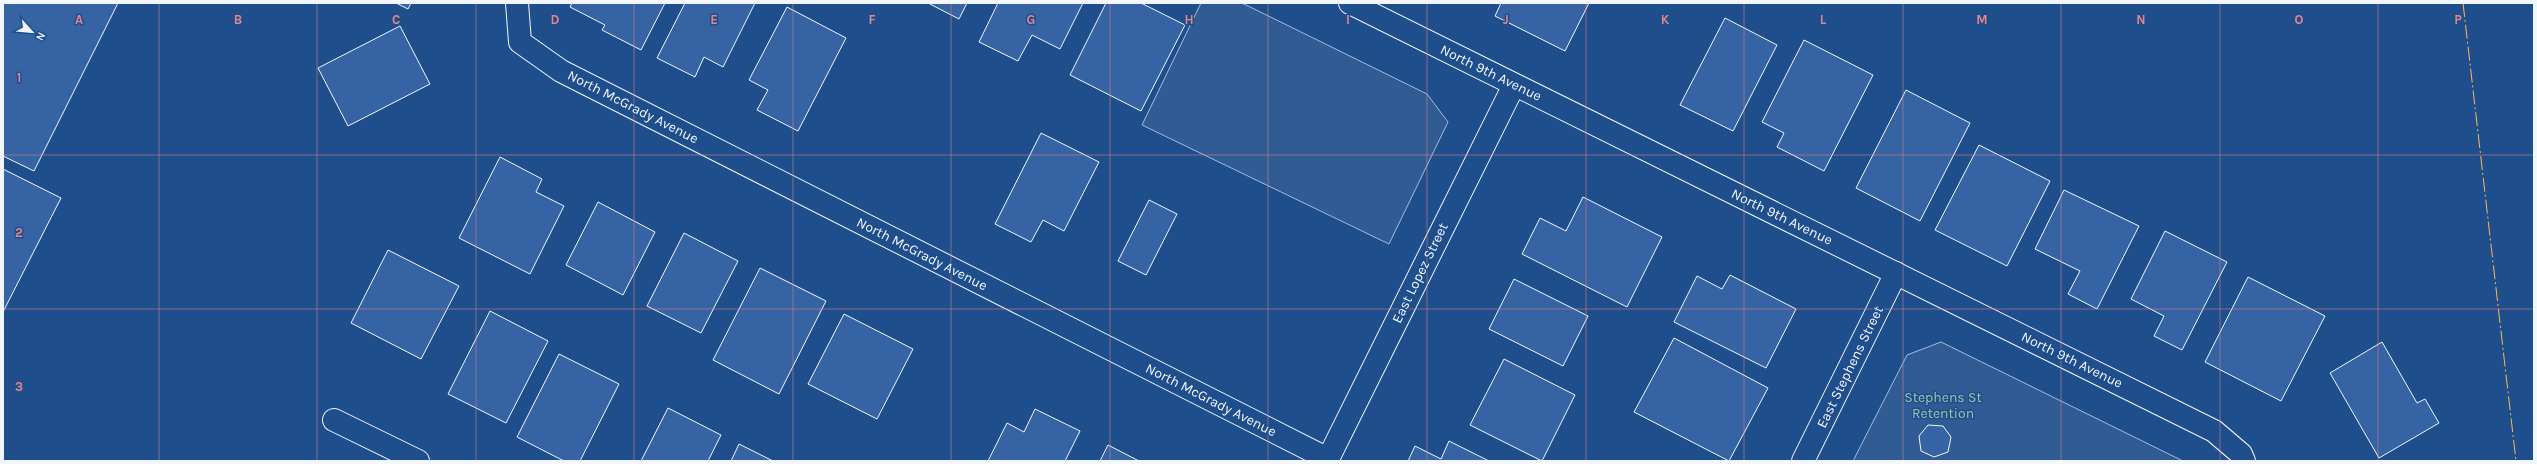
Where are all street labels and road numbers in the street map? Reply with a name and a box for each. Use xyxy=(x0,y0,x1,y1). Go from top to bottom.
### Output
street label: North 9th Avenue xyxy=(1438,41,1544,105)
street label: North McGrady Avenue xyxy=(565,67,701,147)
street label: North 9th Avenue xyxy=(1729,185,1835,249)
street label: North McGrady Avenue xyxy=(854,214,990,294)
street label: East Lopez Street xyxy=(1388,220,1452,326)
street label: East Stephens Street xyxy=(1813,303,1887,431)
street label: North 9th Avenue xyxy=(2019,328,2125,392)
street label: North McGrady Avenue xyxy=(1143,360,1279,440)

